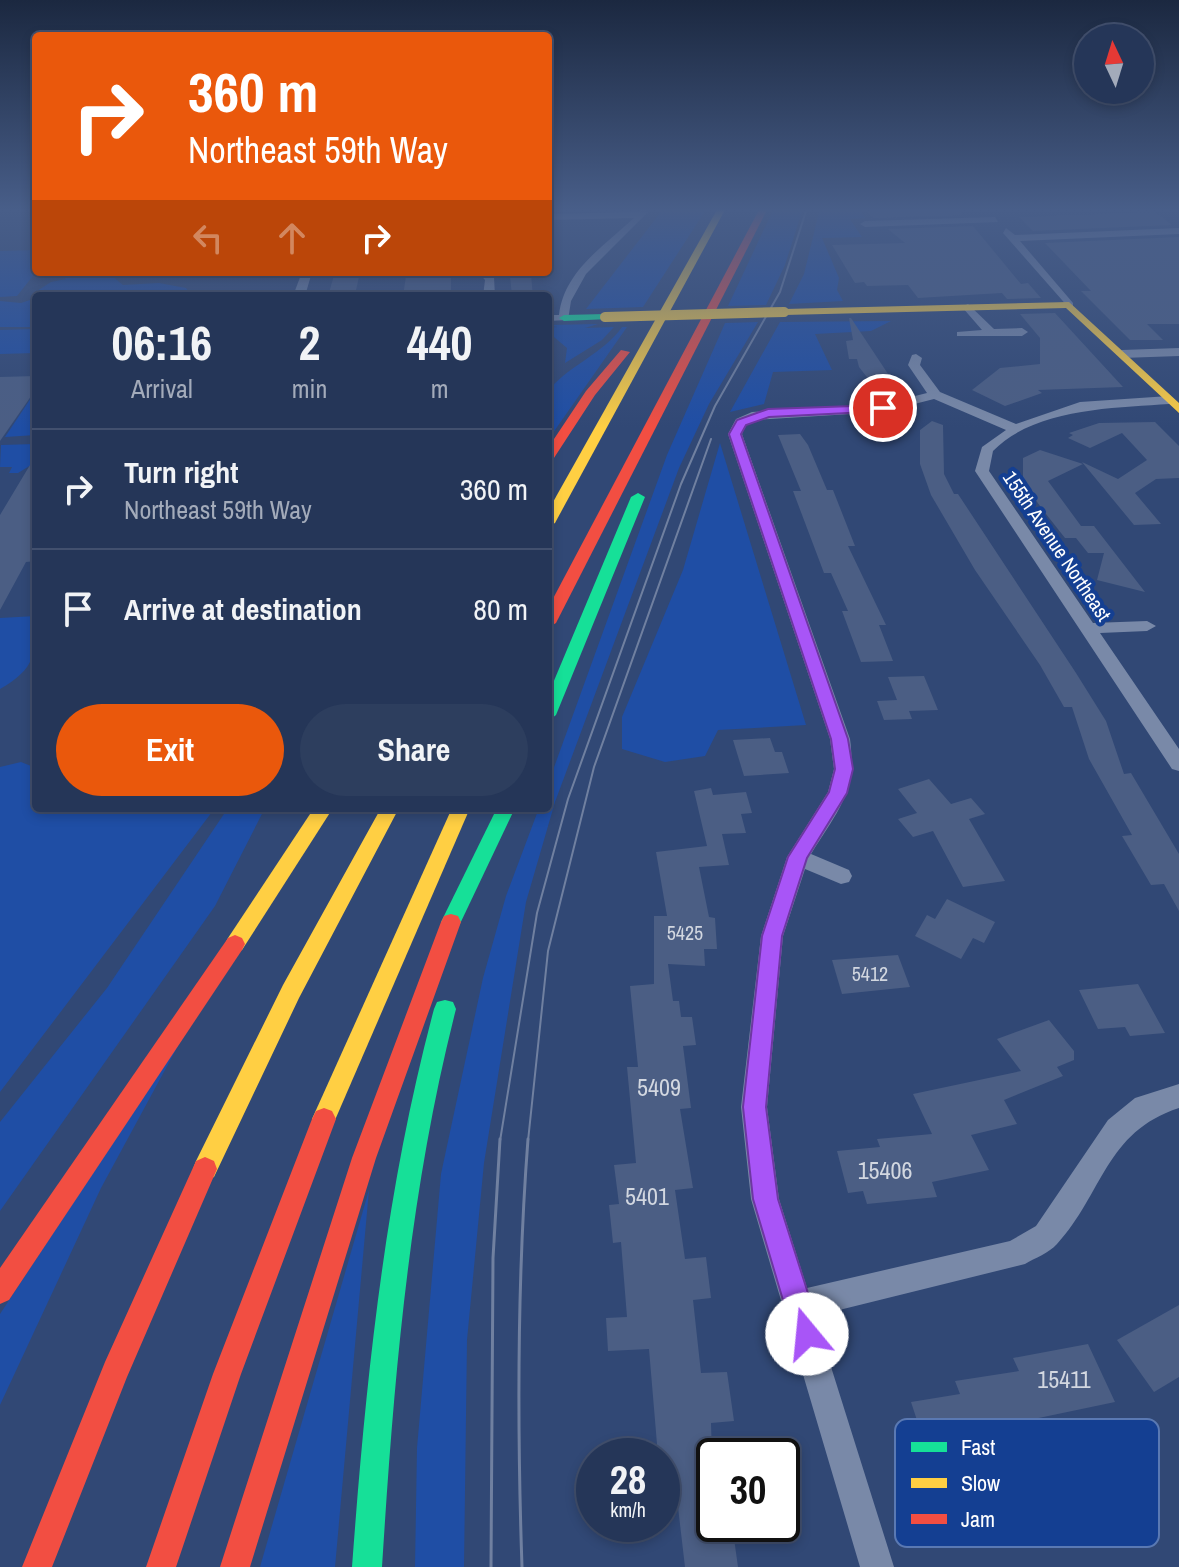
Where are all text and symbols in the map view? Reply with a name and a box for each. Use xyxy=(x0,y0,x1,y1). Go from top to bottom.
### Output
north arrow xyxy=(1074,24,1154,104)
map controls xyxy=(1074,24,1154,104)
text: 360 m xyxy=(188,54,318,129)
icon: right xyxy=(56,64,160,168)
text: Northeast 59th Way xyxy=(188,126,448,174)
icon: left xyxy=(186,216,230,260)
icon: ahead xyxy=(270,216,314,260)
icon: right xyxy=(354,216,398,260)
text: 06:16 xyxy=(112,310,212,375)
text: 2 xyxy=(299,310,320,375)
text: 440 xyxy=(407,310,472,375)
text: Arrival xyxy=(131,371,193,406)
text: min xyxy=(292,371,327,406)
text: m xyxy=(431,371,449,406)
pin xyxy=(849,374,917,442)
icon: arrive xyxy=(861,386,905,430)
text: Turn right xyxy=(124,452,238,492)
street label: 155th Avenue Northeast xyxy=(997,465,1118,626)
icon: right xyxy=(56,467,100,511)
text: 360 m xyxy=(460,469,528,509)
text: Northeast 59th Way xyxy=(124,492,312,527)
icon: arrive xyxy=(56,587,100,631)
text: Arrive at destination xyxy=(124,589,362,629)
text: 80 m xyxy=(473,589,528,629)
button: Exit xyxy=(56,704,284,796)
button: Share xyxy=(300,704,528,796)
house number: 5425 xyxy=(667,919,703,946)
house number: 5412 xyxy=(852,960,888,987)
house number: 5409 xyxy=(637,1071,681,1103)
house number: 15406 xyxy=(858,1154,912,1186)
house number: 5401 xyxy=(625,1180,669,1212)
position arrow xyxy=(765,1292,849,1376)
house number: 15411 xyxy=(1037,1363,1091,1395)
legend xyxy=(895,1419,1159,1547)
text: Fast xyxy=(961,1432,995,1462)
speed limit sign: 30 xyxy=(696,1438,800,1542)
text: 28 xyxy=(610,1453,646,1506)
text: Slow xyxy=(961,1468,1000,1498)
text: km/h xyxy=(610,1496,646,1523)
text: Jam xyxy=(961,1504,995,1534)

